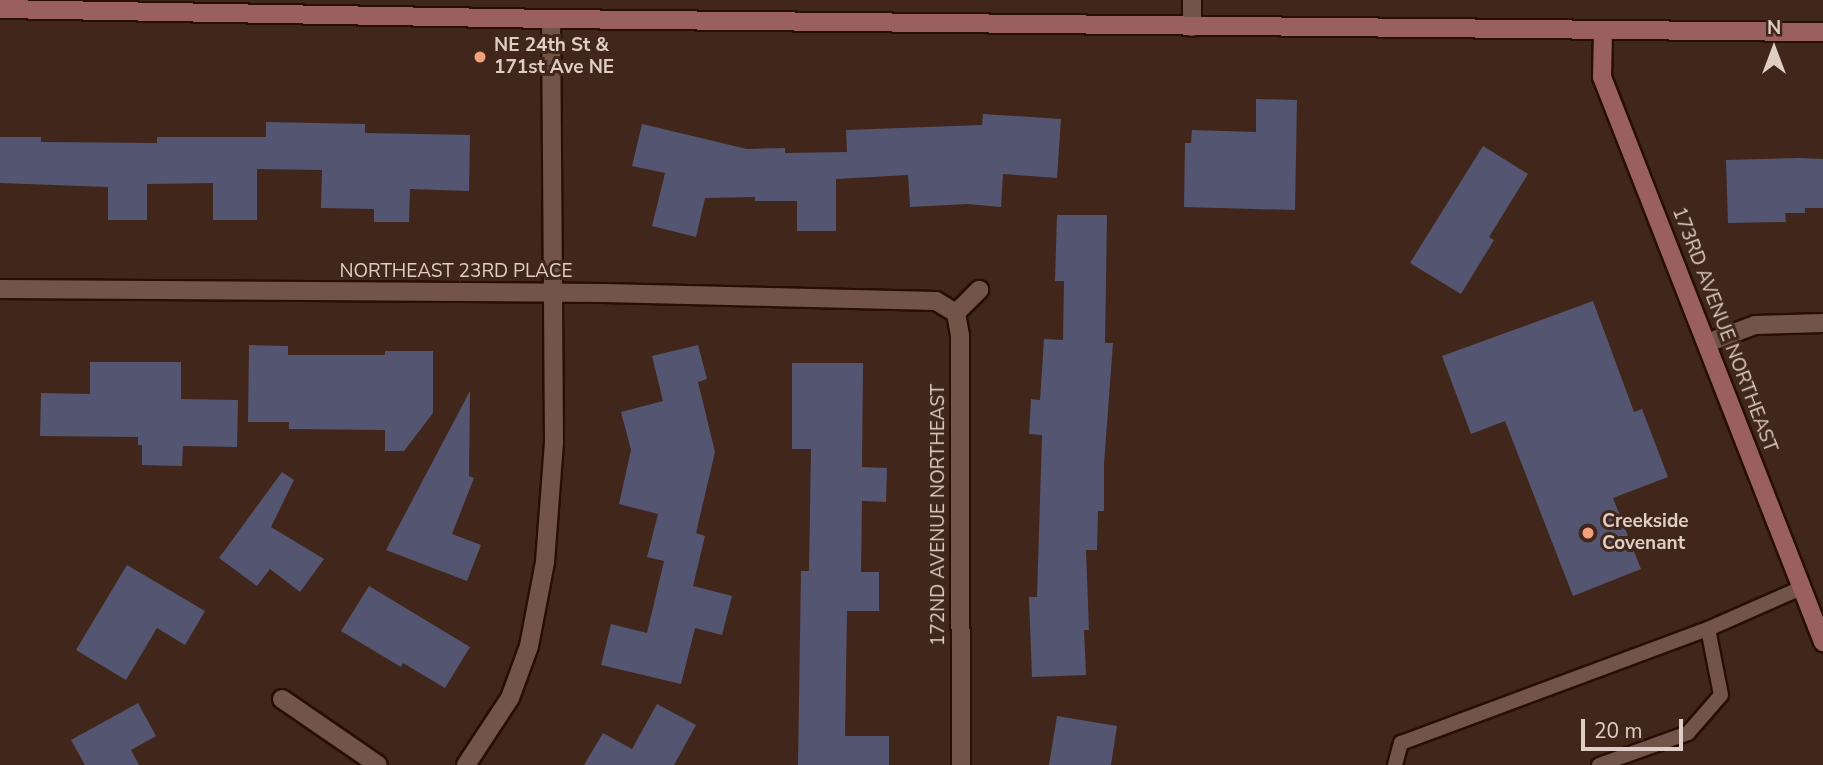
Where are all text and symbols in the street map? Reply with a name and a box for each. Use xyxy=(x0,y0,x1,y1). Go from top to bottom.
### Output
north arrow xyxy=(1739,14,1809,84)
text: N xyxy=(1767,15,1781,41)
place label: NE 24th St & 171st Ave NE xyxy=(494,35,614,79)
marker: NE 24th St & 171st Ave NE xyxy=(472,49,488,65)
street label: 173RD AVENUE NORTHEAST xyxy=(1667,204,1781,456)
street label: NORTHEAST 23RD PLACE xyxy=(339,261,573,283)
street label: 172ND AVENUE NORTHEAST xyxy=(928,384,950,646)
place label: Creekside Covenant xyxy=(1602,511,1689,555)
marker: Creekside Covenant xyxy=(1580,525,1596,541)
scale bar xyxy=(1585,706,1686,750)
text: 20 m xyxy=(1594,717,1643,745)

